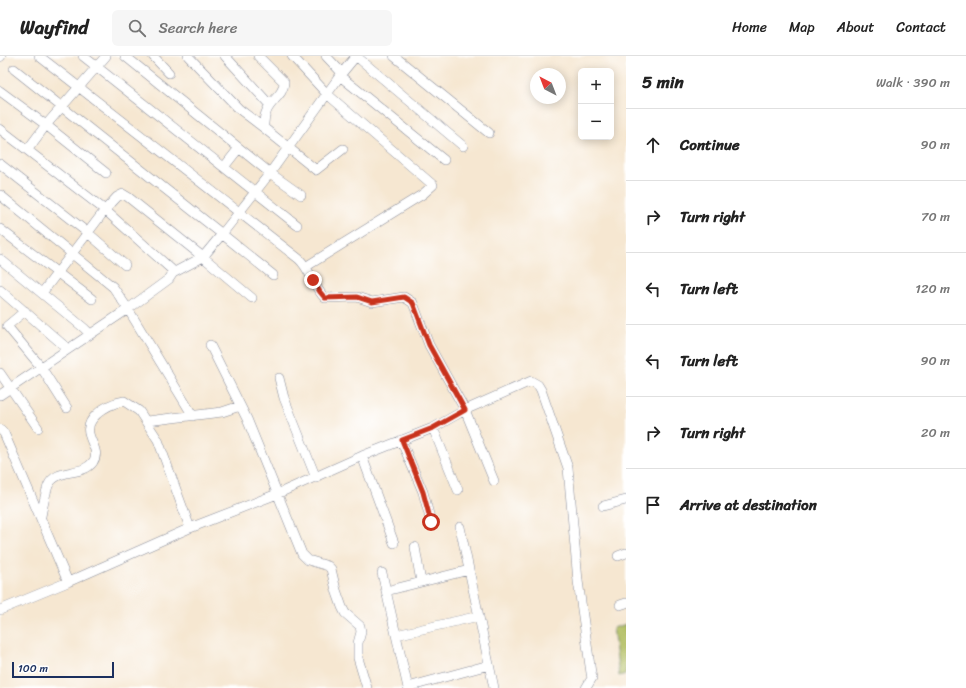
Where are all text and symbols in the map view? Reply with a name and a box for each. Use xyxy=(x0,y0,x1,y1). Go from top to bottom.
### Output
search box xyxy=(112,10,392,46)
text: Wayfind xyxy=(20,11,88,44)
text: Search here xyxy=(158,15,237,41)
text: Home xyxy=(732,15,767,40)
text: Map xyxy=(789,15,815,40)
text: About xyxy=(837,15,874,40)
text: Contact xyxy=(896,15,946,40)
icon: search xyxy=(126,17,148,39)
text: 5 min xyxy=(642,67,684,97)
north arrow xyxy=(530,68,566,104)
map controls xyxy=(578,68,614,140)
button: + xyxy=(578,68,614,104)
text: Walk · 390 m xyxy=(876,71,950,94)
button: − xyxy=(578,104,614,140)
text: Continue xyxy=(680,132,740,158)
text: 90 m xyxy=(920,133,950,156)
icon: ahead xyxy=(642,134,664,156)
text: Turn right xyxy=(680,204,745,230)
text: 70 m xyxy=(921,205,950,228)
icon: right xyxy=(642,206,664,228)
route end xyxy=(304,271,322,289)
text: Turn left xyxy=(680,276,738,302)
text: 120 m xyxy=(915,277,950,300)
icon: left xyxy=(642,278,664,300)
text: Turn left xyxy=(680,348,738,374)
text: 90 m xyxy=(920,349,950,372)
icon: left xyxy=(642,350,664,372)
text: Turn right xyxy=(680,420,745,446)
text: 20 m xyxy=(921,421,950,444)
icon: right xyxy=(642,422,664,444)
text: Arrive at destination xyxy=(680,492,817,518)
icon: arrive xyxy=(642,494,664,516)
route start xyxy=(422,513,440,531)
text: 100 m xyxy=(18,659,48,678)
scale bar xyxy=(12,660,114,679)

